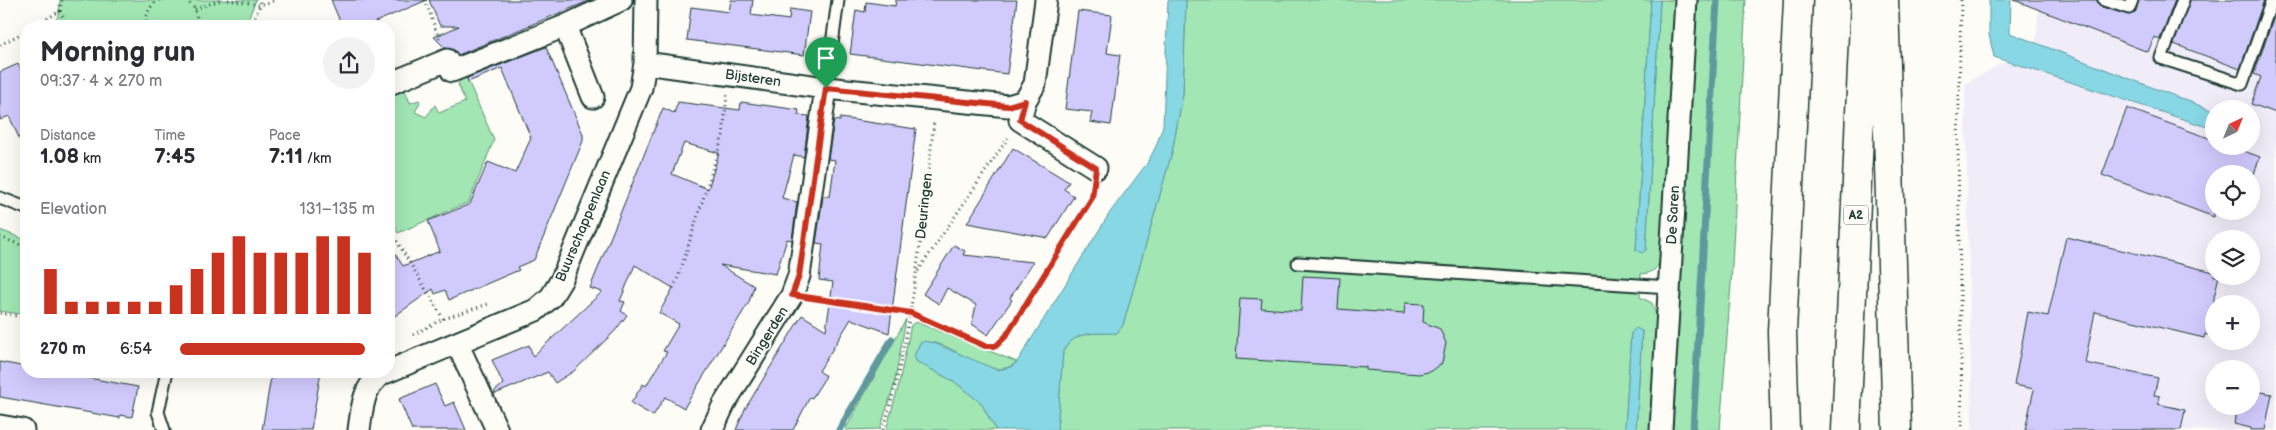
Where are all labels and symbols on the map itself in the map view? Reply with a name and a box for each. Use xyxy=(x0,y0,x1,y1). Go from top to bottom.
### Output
pin xyxy=(805,37,847,88)
street label: Bijsteren xyxy=(724,66,782,90)
north arrow xyxy=(2205,100,2260,155)
street label: Buurschappenlaan xyxy=(552,168,614,284)
street label: Deuringen xyxy=(912,172,936,240)
street label: De Saren xyxy=(1663,185,1683,245)
road number: A2 xyxy=(1844,206,1868,224)
street label: Bingerden xyxy=(742,303,792,369)

